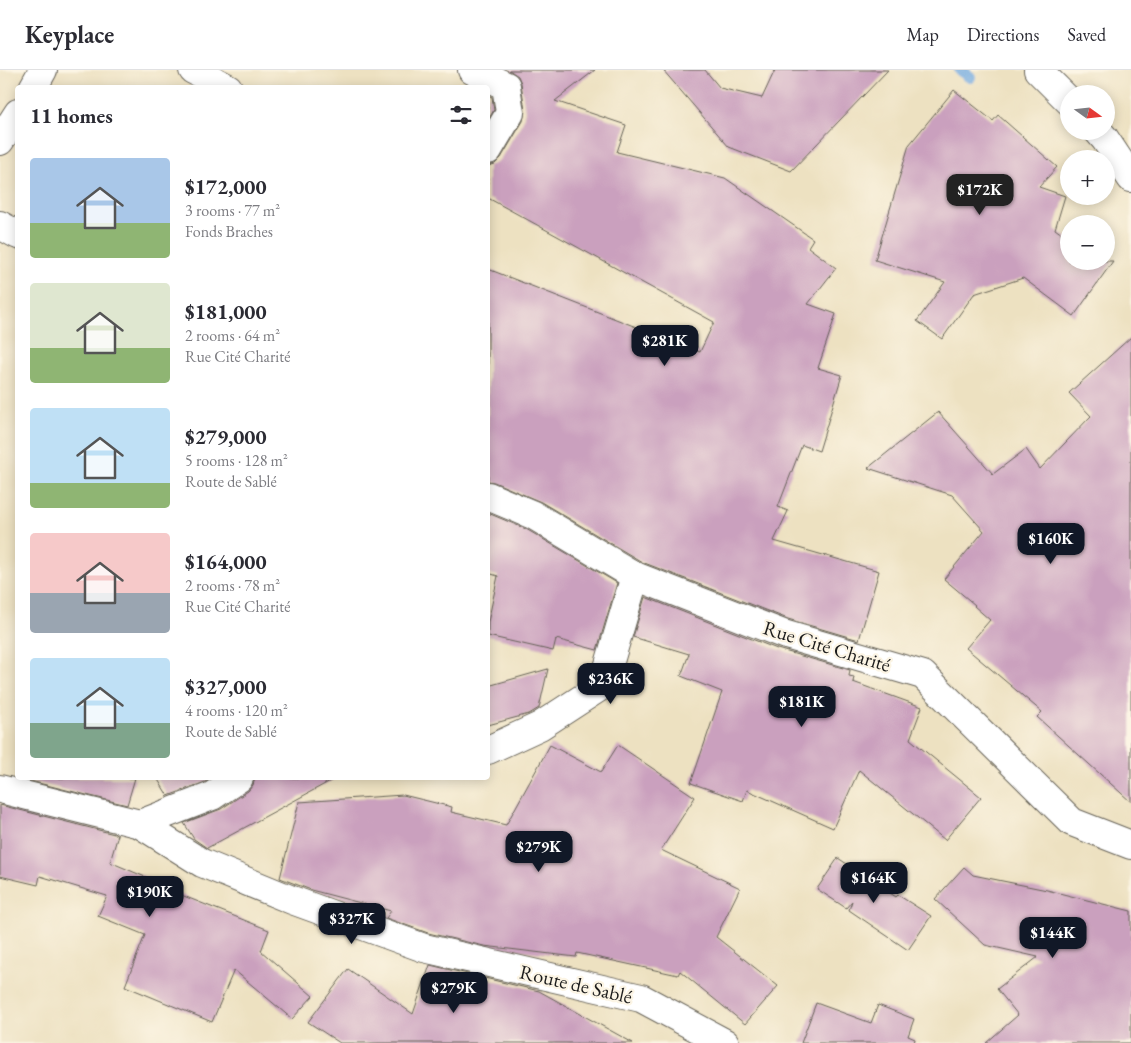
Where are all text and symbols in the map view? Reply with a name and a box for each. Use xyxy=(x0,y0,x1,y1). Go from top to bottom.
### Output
text: Keyplace xyxy=(25,19,114,50)
text: Map xyxy=(907,23,939,46)
text: Directions xyxy=(967,23,1039,46)
text: Saved xyxy=(1067,23,1106,46)
north arrow xyxy=(1060,85,1115,140)
map controls xyxy=(1060,85,1115,270)
icon: filters xyxy=(447,101,475,129)
text: 11 homes xyxy=(30,102,113,129)
button: + xyxy=(1060,150,1115,205)
text: $172,000 xyxy=(185,173,267,200)
pin: $172K xyxy=(945,174,1015,216)
icon: home xyxy=(70,178,130,238)
text: $172K xyxy=(958,179,1002,200)
text: 3 rooms · 77 m² xyxy=(185,200,280,221)
button: − xyxy=(1060,215,1115,270)
text: Fonds Braches xyxy=(185,221,273,242)
text: $181,000 xyxy=(185,298,267,325)
icon: home xyxy=(70,303,130,363)
pin: $281K xyxy=(630,324,700,367)
text: 2 rooms · 64 m² xyxy=(185,325,280,346)
text: $281K xyxy=(643,330,687,351)
text: Rue Cité Charité xyxy=(185,346,291,367)
text: $279,000 xyxy=(185,423,267,450)
icon: home xyxy=(70,428,130,488)
text: 5 rooms · 128 m² xyxy=(185,450,288,471)
text: Route de Sablé xyxy=(185,471,277,492)
pin: $160K xyxy=(1016,522,1086,565)
text: $160K xyxy=(1029,528,1073,549)
text: $164,000 xyxy=(185,548,267,575)
icon: home xyxy=(70,553,130,613)
text: 2 rooms · 78 m² xyxy=(185,575,280,596)
text: Rue Cité Charité xyxy=(185,596,291,617)
street label: Rue Cité Charité xyxy=(760,614,894,678)
pin: $236K xyxy=(576,662,646,705)
text: $236K xyxy=(589,668,633,689)
text: $327,000 xyxy=(185,673,267,700)
icon: home xyxy=(70,678,130,738)
pin: $181K xyxy=(767,686,837,728)
text: $181K xyxy=(780,691,824,712)
text: 4 rooms · 120 m² xyxy=(185,700,288,721)
text: Route de Sablé xyxy=(185,721,277,742)
pin: $279K xyxy=(504,830,574,873)
text: $279K xyxy=(517,836,561,857)
pin: $164K xyxy=(839,862,909,904)
text: $164K xyxy=(852,867,896,888)
pin: $190K xyxy=(115,876,185,918)
text: $190K xyxy=(128,881,172,902)
pin: $327K xyxy=(317,902,387,945)
text: $327K xyxy=(330,908,374,929)
pin: $144K xyxy=(1018,916,1088,959)
text: $144K xyxy=(1031,922,1075,943)
street label: Route de Sablé xyxy=(517,958,635,1010)
pin: $279K xyxy=(419,972,489,1014)
text: $279K xyxy=(432,977,476,998)

